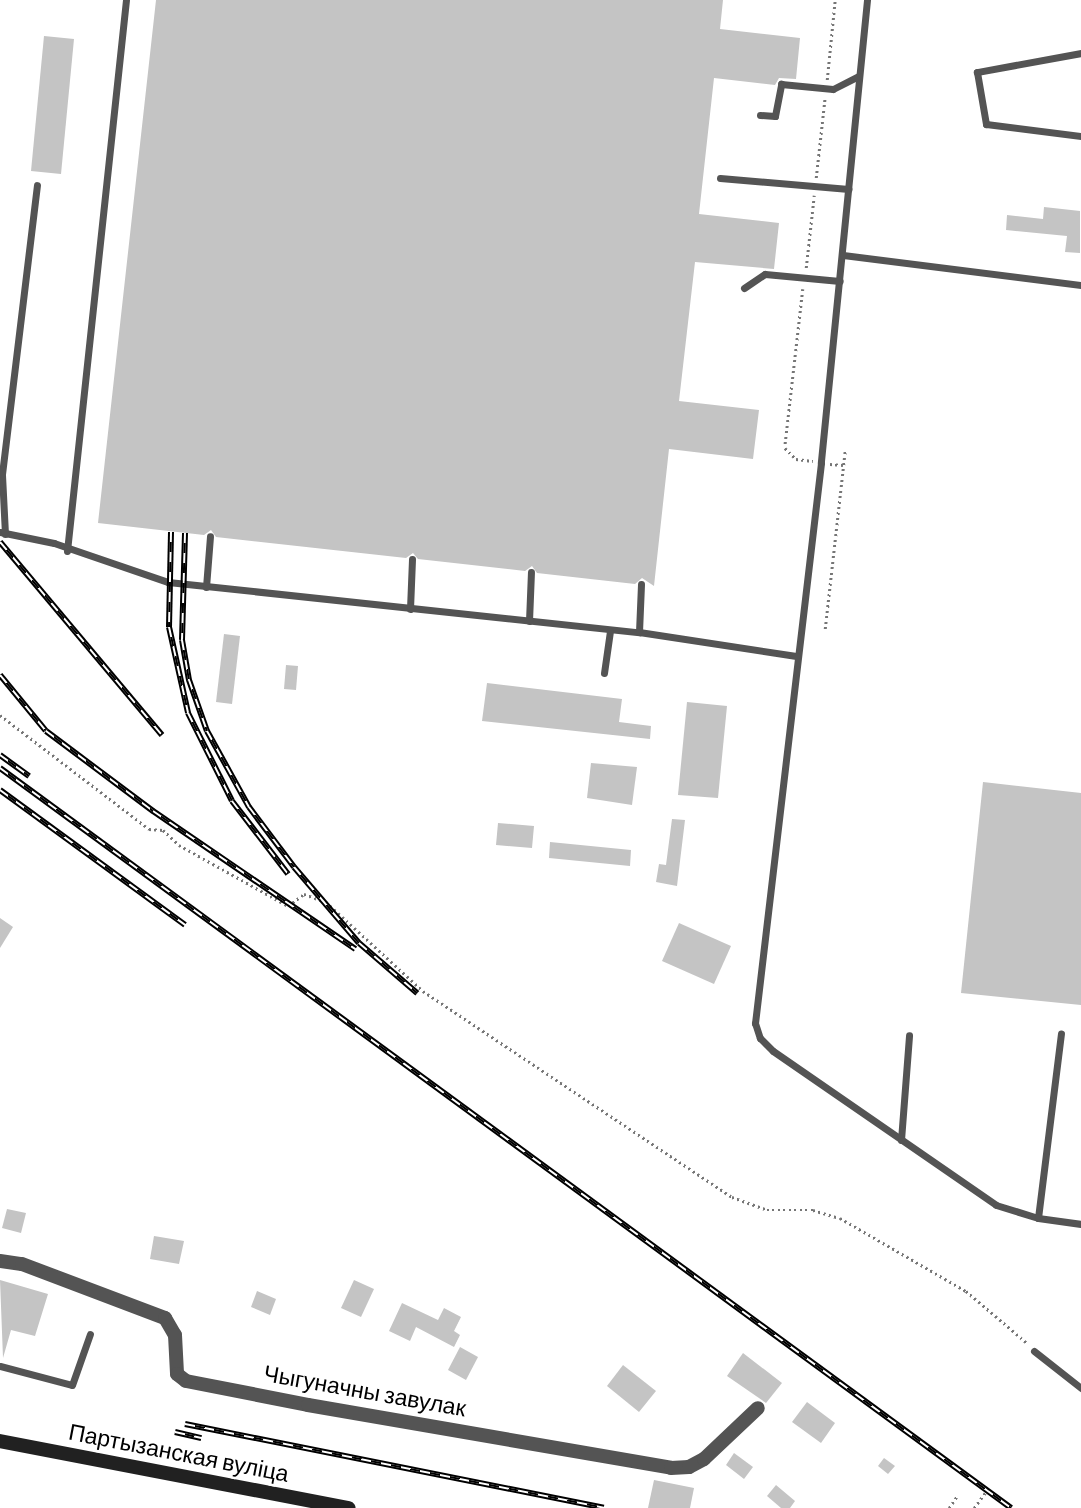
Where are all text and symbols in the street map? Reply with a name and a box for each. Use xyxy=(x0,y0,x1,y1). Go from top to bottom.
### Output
street label: Чыгуначны завулак xyxy=(262,1359,468,1421)
street label: Партызанская вуліца xyxy=(67,1417,291,1487)

